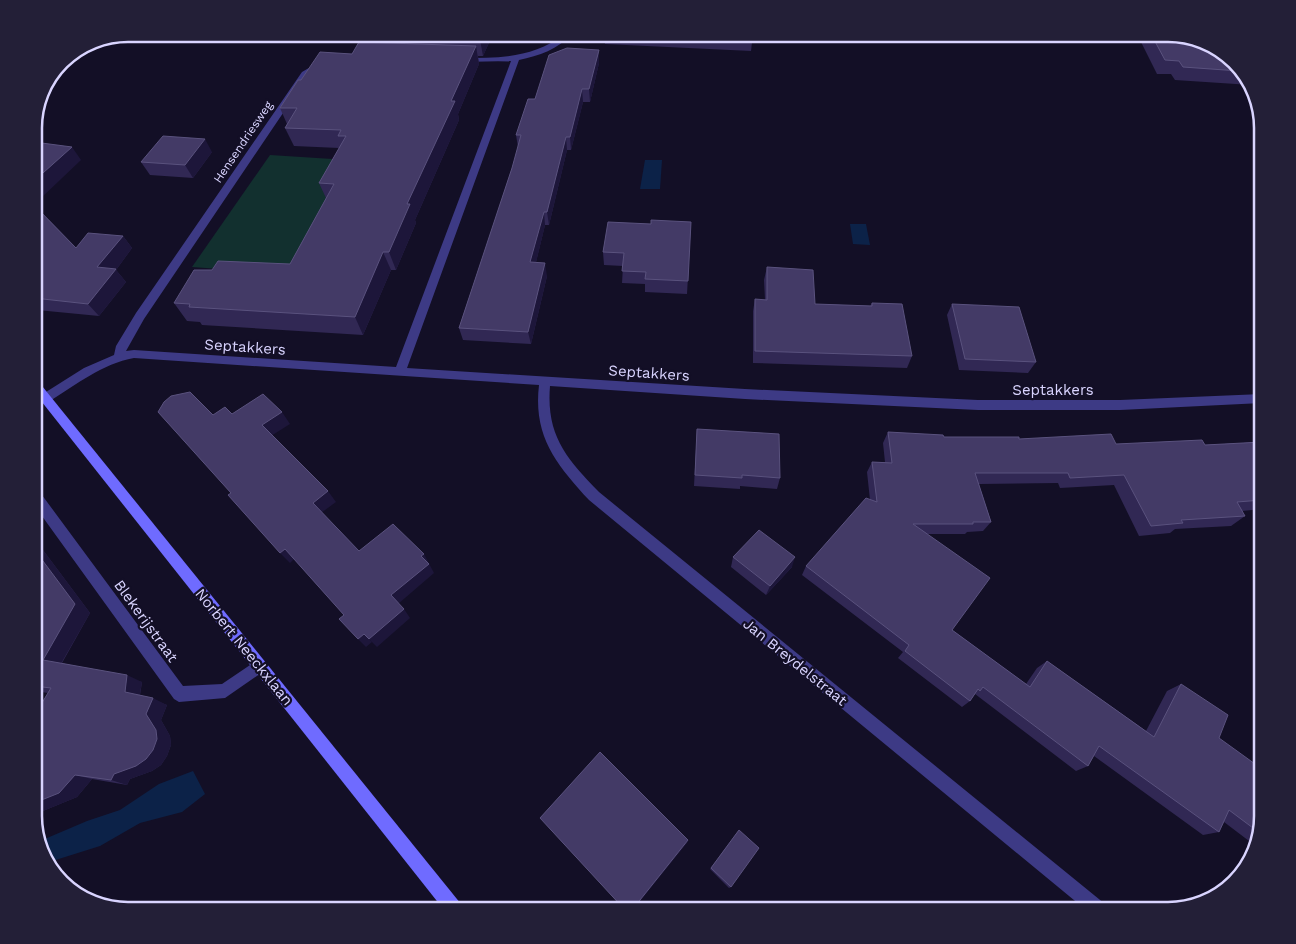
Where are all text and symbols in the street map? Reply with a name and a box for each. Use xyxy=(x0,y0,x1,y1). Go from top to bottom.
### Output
street label: Hensendriesweg xyxy=(211,98,276,185)
street label: Septakkers xyxy=(204,335,286,359)
street label: Septakkers xyxy=(608,361,690,385)
street label: Septakkers xyxy=(1012,381,1094,399)
street label: Blekerijstraat xyxy=(110,576,182,666)
street label: Norbert Neeckxlaan xyxy=(191,585,297,709)
street label: Jan Breydelstraat xyxy=(739,615,851,710)

